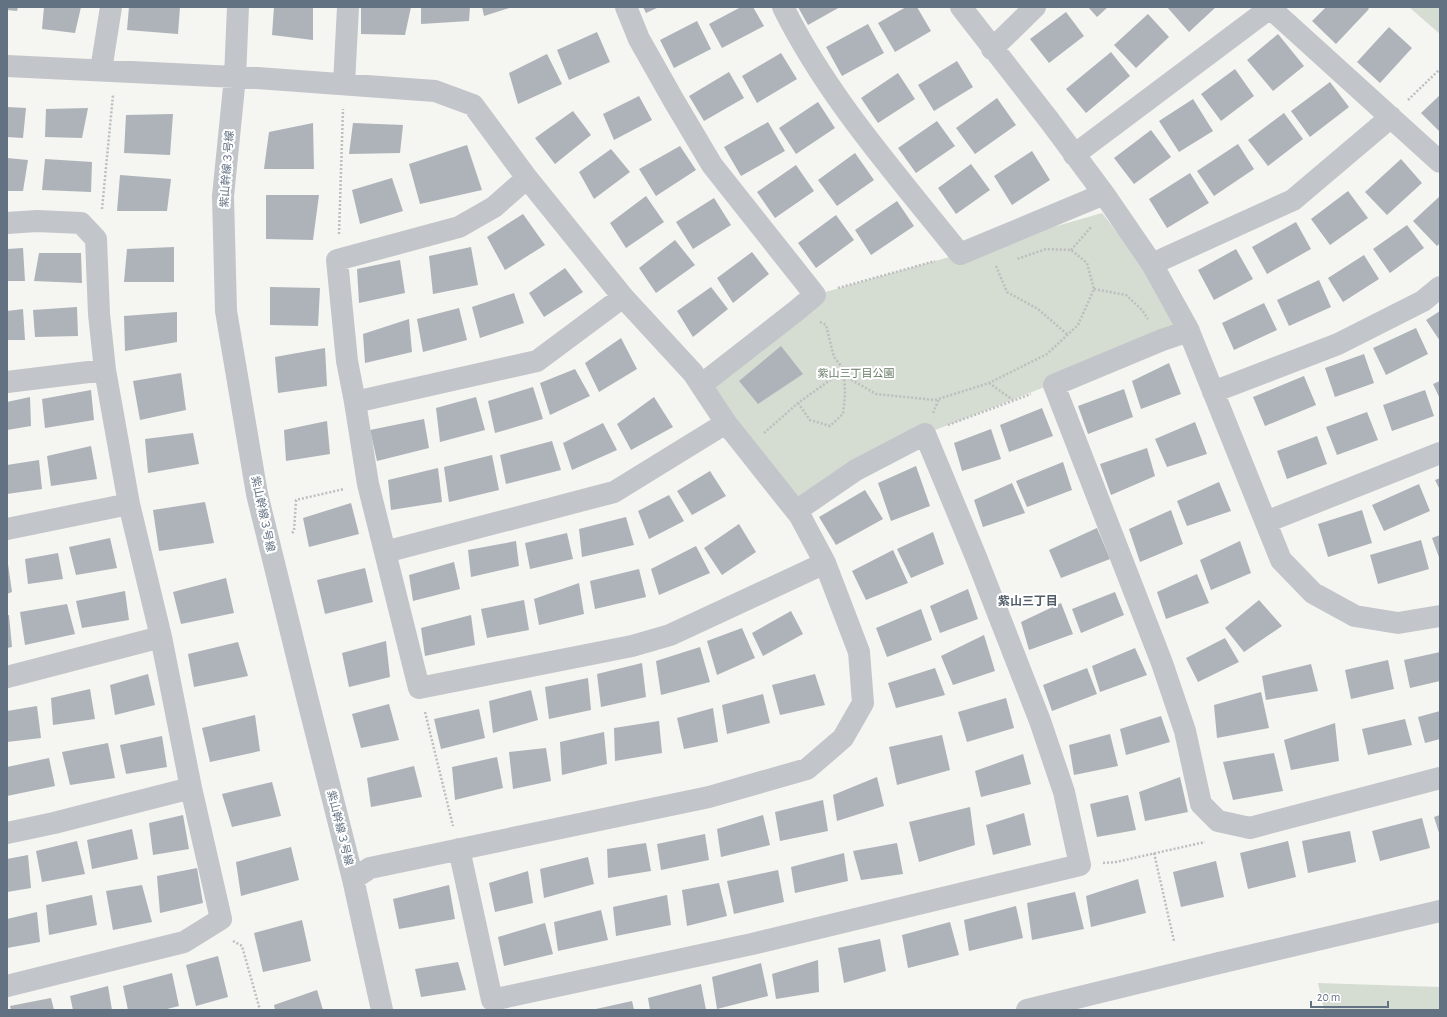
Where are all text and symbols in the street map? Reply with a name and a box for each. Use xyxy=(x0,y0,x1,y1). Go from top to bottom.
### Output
street label: 紫山幹線３号線 xyxy=(218,130,235,208)
park label: 紫山三丁目公園 xyxy=(818,367,895,379)
street label: 紫山幹線３号線 xyxy=(250,475,277,553)
district label: 紫山三丁目 xyxy=(998,595,1058,607)
street label: 紫山幹線３号線 xyxy=(325,789,356,867)
scale bar xyxy=(1311,983,1388,1009)
text: 20 m xyxy=(1317,991,1340,1003)

